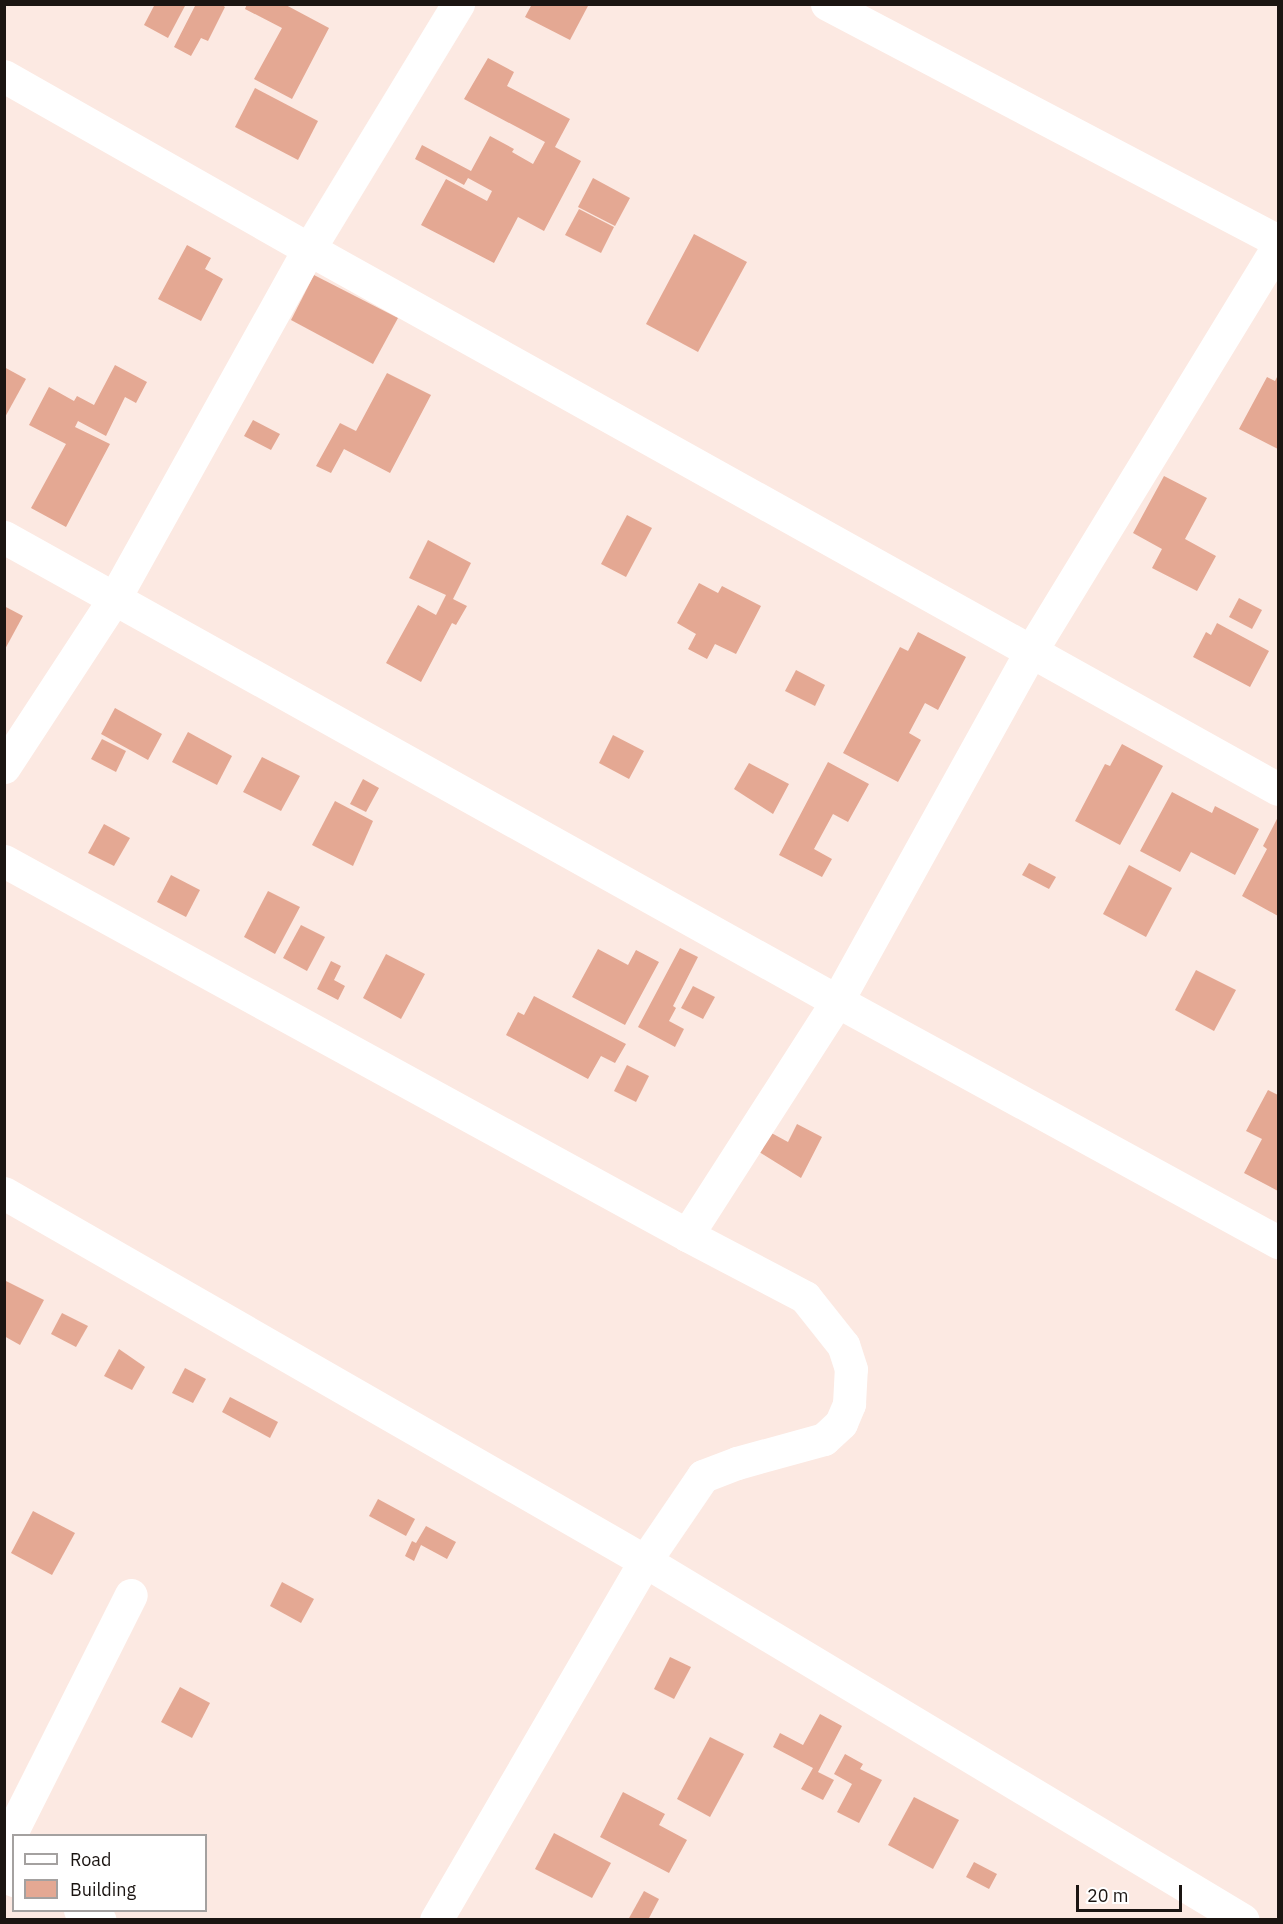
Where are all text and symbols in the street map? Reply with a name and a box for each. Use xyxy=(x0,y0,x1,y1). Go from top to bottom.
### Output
legend xyxy=(12,1834,207,1912)
text: Road xyxy=(70,1848,111,1871)
scale bar xyxy=(1079,1873,1186,1911)
text: Building xyxy=(70,1878,136,1901)
text: 20 m xyxy=(1087,1884,1129,1907)

